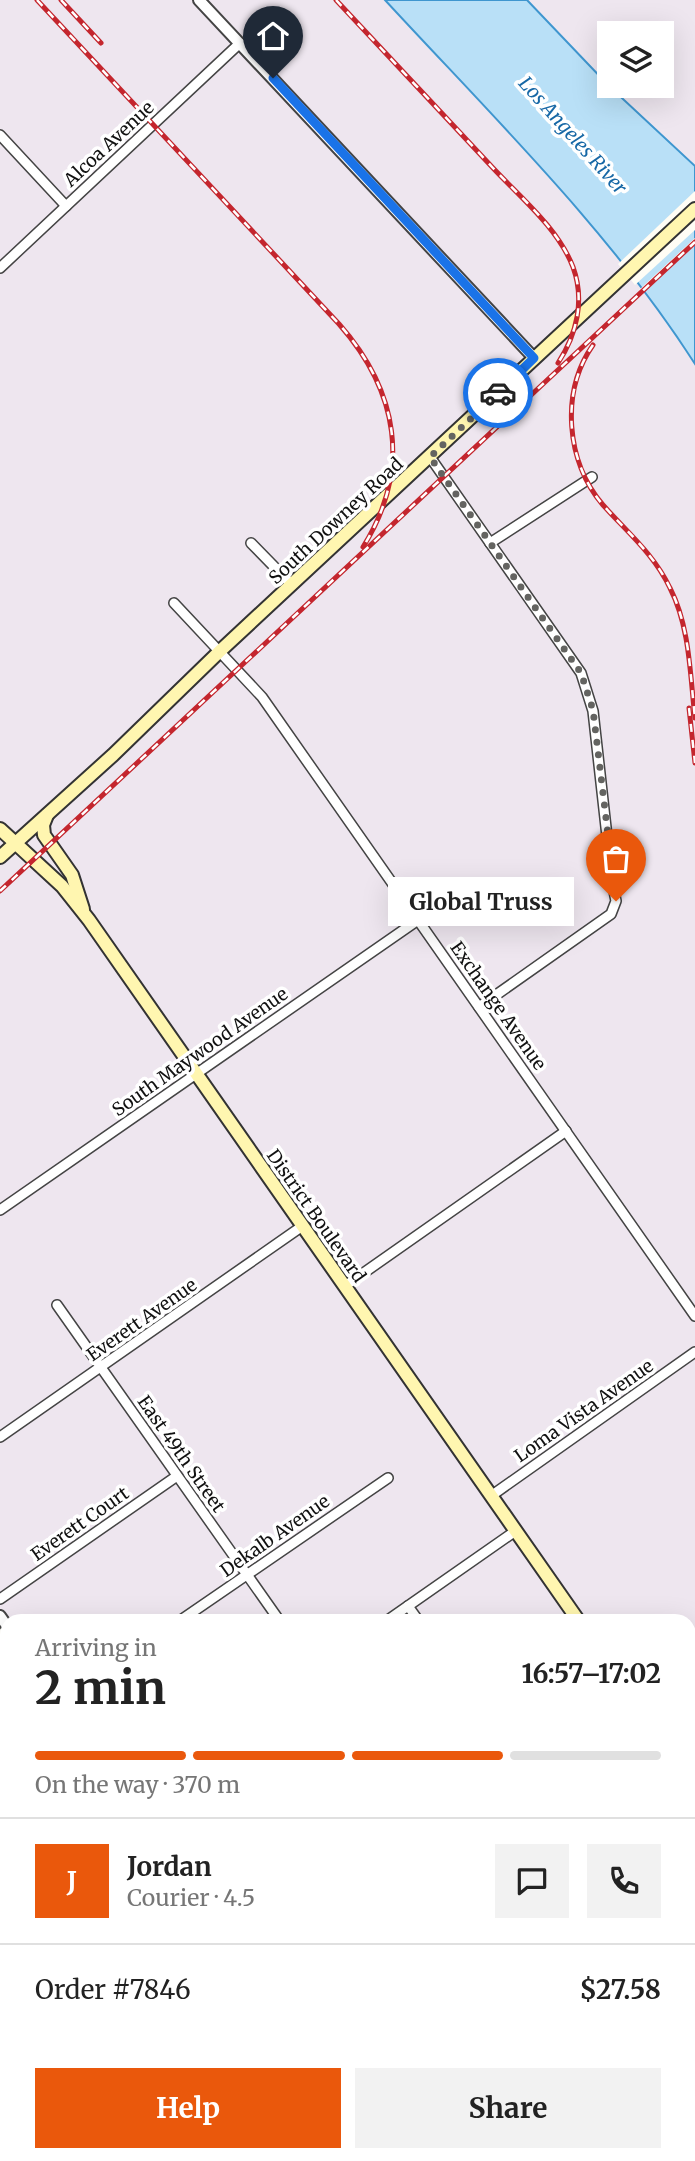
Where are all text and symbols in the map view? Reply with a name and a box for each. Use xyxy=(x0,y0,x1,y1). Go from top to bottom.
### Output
pin xyxy=(243,6,303,78)
icon: home xyxy=(254,17,292,55)
map controls xyxy=(597,21,674,98)
button: layers xyxy=(597,21,674,98)
water label: Los Angeles River xyxy=(514,71,632,199)
street label: Alcoa Avenue xyxy=(58,96,159,192)
courier xyxy=(463,358,533,428)
icon: car xyxy=(479,374,517,412)
street label: South Downey Road xyxy=(264,452,408,589)
pin xyxy=(586,829,646,901)
icon: bag xyxy=(597,840,635,878)
callout: Global Truss xyxy=(388,876,574,926)
text: Global Truss xyxy=(409,887,553,916)
street label: Exchange Avenue xyxy=(446,937,551,1074)
street label: South Maywood Avenue xyxy=(107,982,292,1121)
street label: District Boulevard xyxy=(262,1145,371,1287)
street label: Everett Avenue xyxy=(82,1273,201,1366)
street label: Loma Vista Avenue xyxy=(510,1354,658,1467)
street label: East 49th Street xyxy=(133,1391,230,1517)
street label: Everett Court xyxy=(26,1481,133,1566)
street label: Dekalb Avenue xyxy=(216,1489,334,1582)
text: Arriving in xyxy=(35,1633,157,1662)
text: 16:57–17:02 xyxy=(521,1657,661,1690)
text: 2 min xyxy=(35,1659,166,1717)
text: On the way · 370 m xyxy=(35,1770,240,1799)
button: chat xyxy=(495,1844,569,1918)
button: phone xyxy=(587,1844,661,1918)
text: Jordan xyxy=(127,1850,212,1883)
text: J xyxy=(67,1865,77,1898)
text: Courier · 4.5 xyxy=(127,1883,255,1912)
text: Order #7846 xyxy=(35,1973,191,2006)
text: $27.58 xyxy=(579,1973,661,2006)
button: Help xyxy=(35,2068,341,2148)
button: Share xyxy=(355,2068,661,2148)

